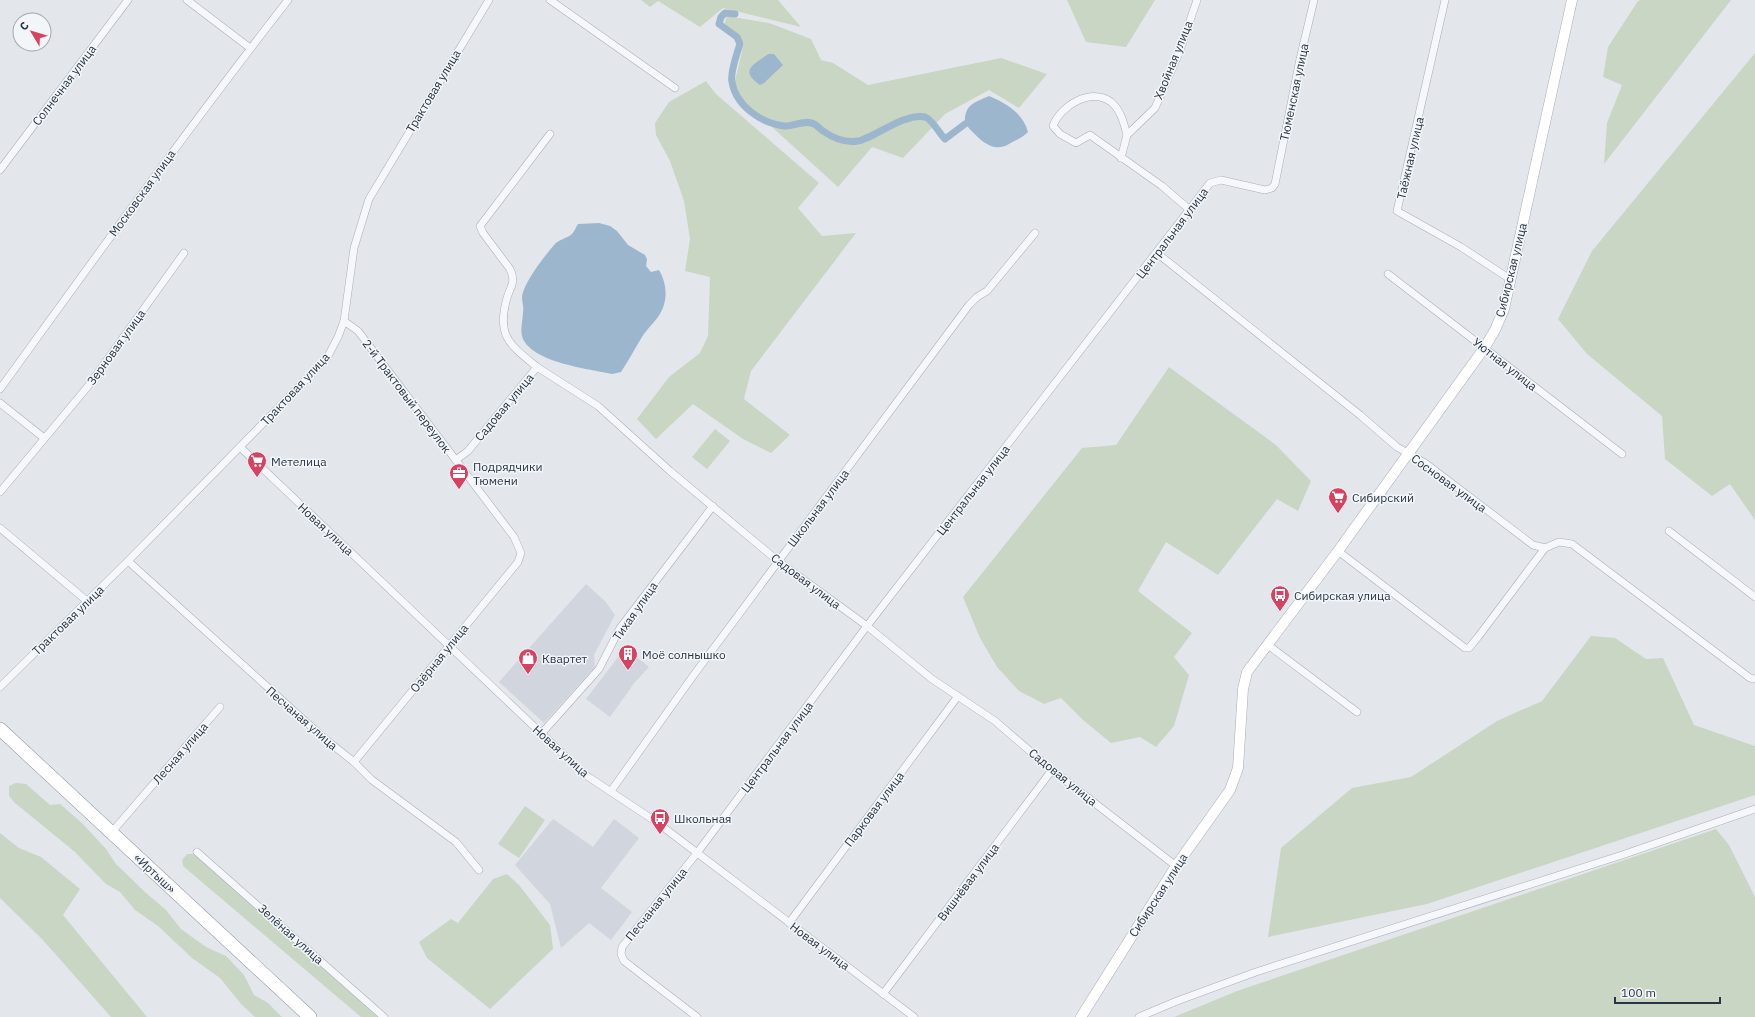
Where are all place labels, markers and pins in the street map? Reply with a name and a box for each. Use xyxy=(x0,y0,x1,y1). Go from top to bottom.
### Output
supermarket icon: Метелица xyxy=(246,450,268,478)
place label: Метелица xyxy=(271,454,327,469)
place label: Подрядчики Тюмени xyxy=(473,459,543,488)
office icon: Подрядчики Тюмени xyxy=(448,462,470,490)
supermarket icon: Сибирский xyxy=(1327,486,1349,514)
place label: Сибирский xyxy=(1352,490,1414,505)
bus stop icon: Сибирская улица xyxy=(1269,584,1291,612)
place label: Сибирская улица xyxy=(1294,588,1391,603)
building icon: Моё солнышко xyxy=(617,643,639,671)
shop icon: Квартет xyxy=(517,647,539,675)
place label: Моё солнышко xyxy=(642,647,726,662)
place label: Квартет xyxy=(542,651,588,666)
bus stop icon: Школьная xyxy=(649,807,671,835)
place label: Школьная xyxy=(674,811,731,826)

